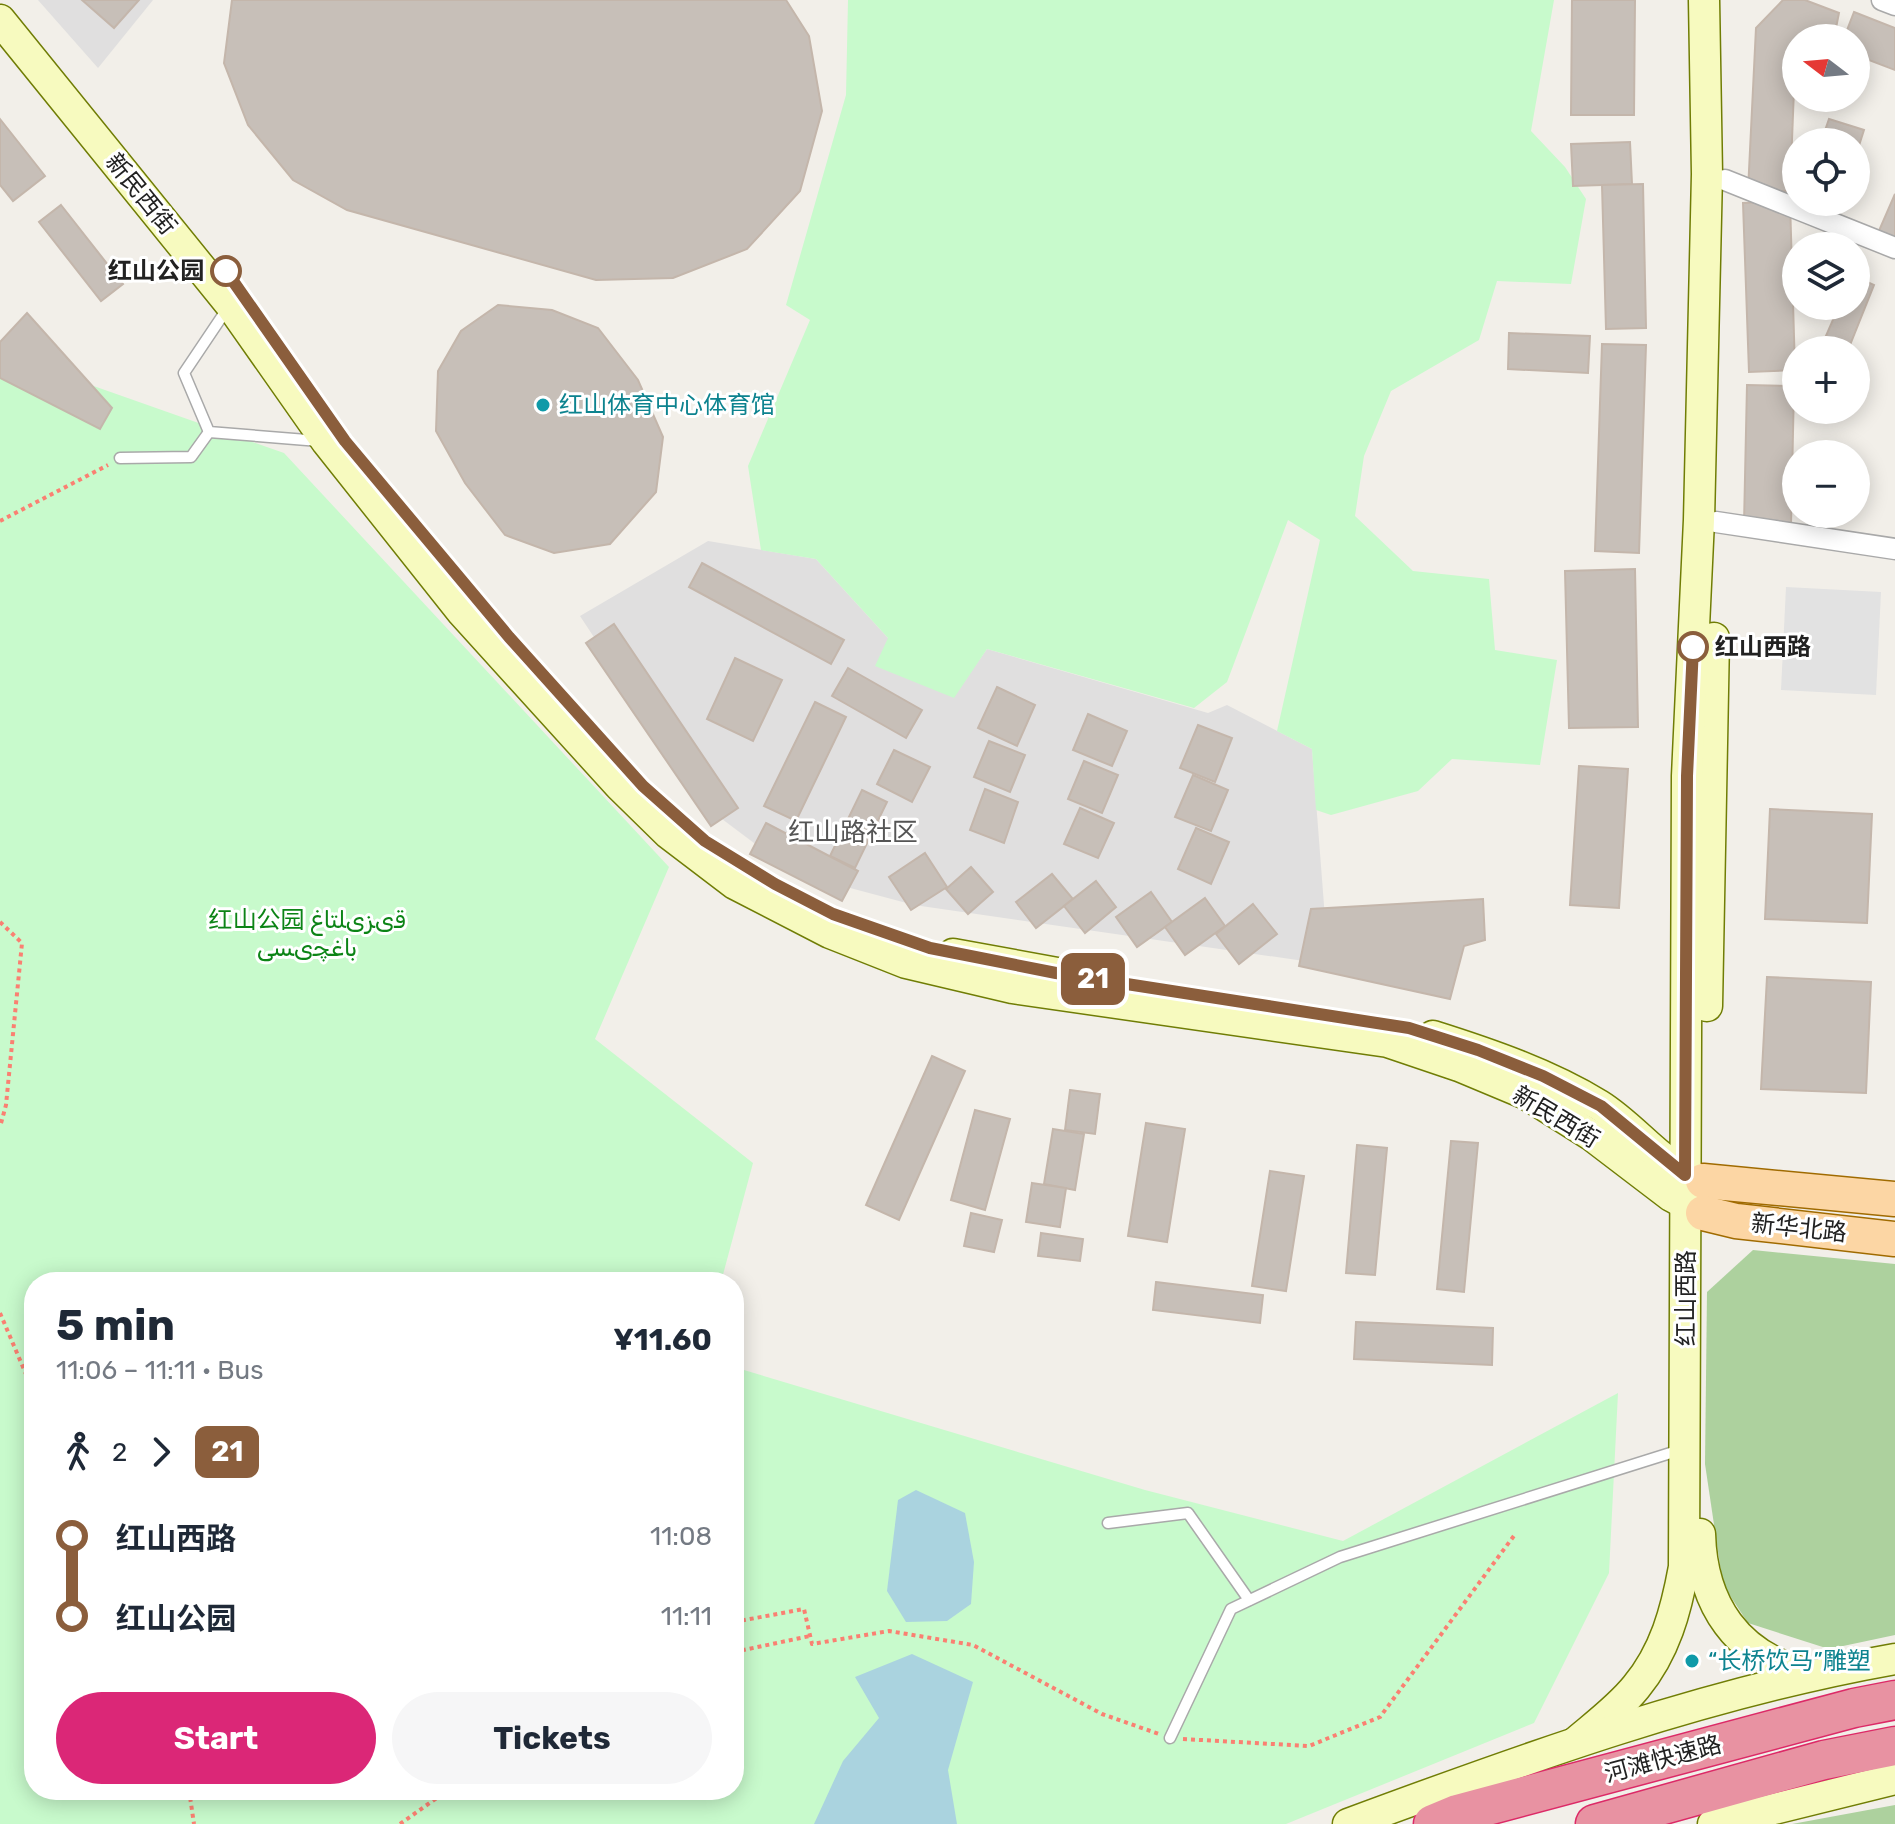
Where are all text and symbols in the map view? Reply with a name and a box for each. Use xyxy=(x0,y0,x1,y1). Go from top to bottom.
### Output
north arrow xyxy=(1782,24,1870,112)
map controls xyxy=(1782,24,1870,528)
button: locate xyxy=(1782,128,1870,216)
street label: 新民西街 xyxy=(100,148,182,240)
button: layers xyxy=(1782,232,1870,320)
marker: 红山公园 xyxy=(211,256,241,286)
place label: 红山公园 xyxy=(108,257,204,285)
button: + xyxy=(1782,336,1870,424)
place label: 红山体育中心体育馆 xyxy=(559,391,775,419)
marker: 红山体育中心体育馆 xyxy=(534,396,552,414)
button: − xyxy=(1782,440,1870,528)
marker: 红山西路 xyxy=(1678,632,1708,662)
place label: 红山西路 xyxy=(1715,633,1811,661)
district label: 红山路社区 xyxy=(788,817,918,848)
park label: 红山公园 قىزىلتاغ باغچىسى xyxy=(209,906,405,962)
line badge: 21 xyxy=(1057,953,1129,1005)
text: 21 xyxy=(1077,962,1109,995)
street label: 新民西街 xyxy=(1508,1080,1604,1154)
street label: 新华北路 xyxy=(1750,1209,1848,1247)
street label: 红山西路 xyxy=(1672,1250,1700,1346)
text: 5 min xyxy=(56,1299,175,1351)
text: ¥11.60 xyxy=(613,1322,712,1358)
text: 11:06 – 11:11 · Bus xyxy=(56,1355,264,1386)
icon: walk xyxy=(56,1430,100,1474)
icon: forward xyxy=(139,1430,183,1474)
text: 21 xyxy=(211,1435,243,1468)
text: 2 xyxy=(112,1437,127,1468)
text: 红山西路 xyxy=(116,1521,236,1557)
text: 11:08 xyxy=(650,1521,712,1552)
text: 红山公园 xyxy=(116,1601,236,1637)
text: 11:11 xyxy=(661,1601,712,1632)
place label: “长桥饮马”雕塑 xyxy=(1708,1647,1871,1675)
marker: “长桥饮马”雕塑 xyxy=(1683,1652,1701,1670)
button: Start xyxy=(56,1692,376,1784)
button: Tickets xyxy=(392,1692,712,1784)
street label: 河滩快速路 xyxy=(1601,1730,1725,1788)

